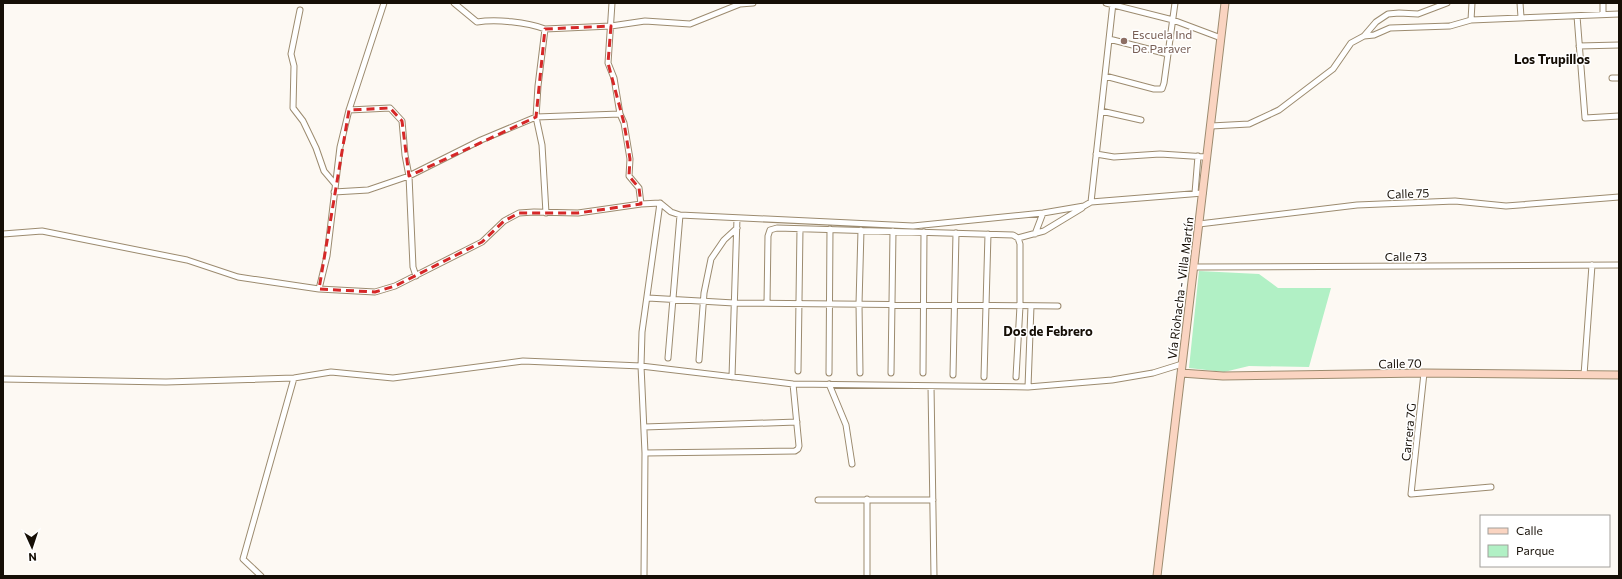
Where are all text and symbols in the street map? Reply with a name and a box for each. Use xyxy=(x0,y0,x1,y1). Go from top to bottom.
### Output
place label: Escuela Ind De Paraver xyxy=(1132,27,1192,55)
marker: Escuela Ind De Paraver xyxy=(1119,36,1129,46)
district label: Los Trupillos xyxy=(1514,51,1590,67)
street label: Calle 75 xyxy=(1387,185,1430,201)
street label: Vía Riohacha - Villa Martín xyxy=(1164,216,1196,360)
street label: Calle 73 xyxy=(1385,249,1427,263)
district label: Dos de Febrero xyxy=(1003,323,1093,339)
street label: Calle 70 xyxy=(1378,356,1422,370)
street label: Carrera 7G xyxy=(1398,402,1418,462)
legend xyxy=(1480,515,1610,567)
text: Calle xyxy=(1516,523,1543,537)
north arrow xyxy=(12,527,52,567)
text: Parque xyxy=(1516,543,1554,557)
text: N xyxy=(28,551,37,564)

